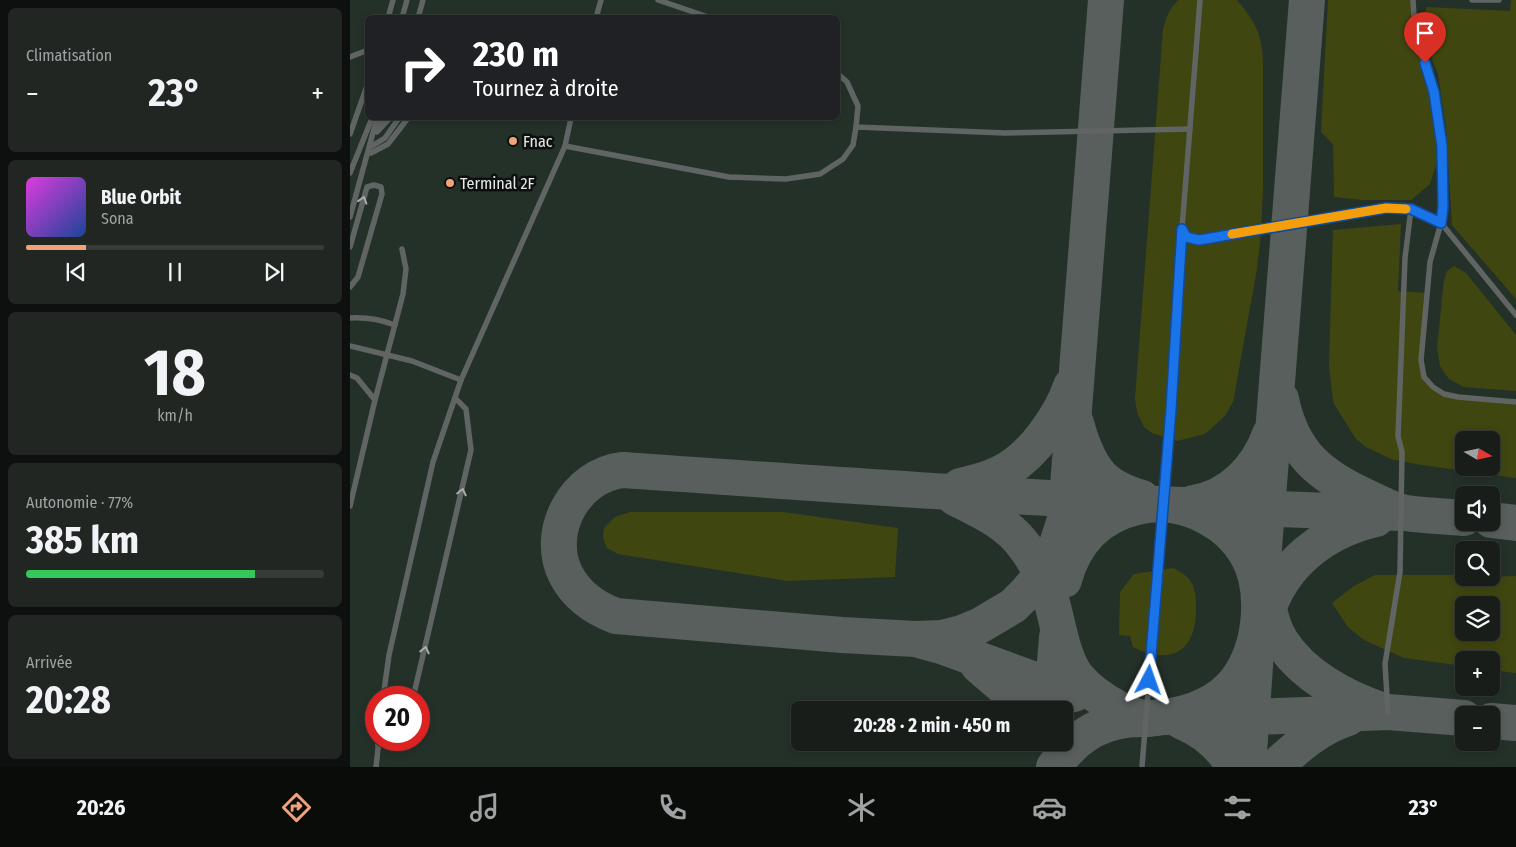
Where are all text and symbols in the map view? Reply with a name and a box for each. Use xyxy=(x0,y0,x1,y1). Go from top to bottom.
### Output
pin xyxy=(1404,12,1446,63)
icon: arrive xyxy=(1411,19,1439,47)
text: 230 m xyxy=(473,33,559,75)
icon: right xyxy=(390,35,455,100)
text: Climatisation xyxy=(26,46,112,65)
text: 23° xyxy=(148,70,202,116)
text: Tournez à droite xyxy=(473,75,619,102)
text: − xyxy=(26,77,39,110)
text: + xyxy=(311,77,324,110)
place label: Fnac xyxy=(523,132,553,151)
marker: Fnac xyxy=(507,135,519,147)
place label: Terminal 2F xyxy=(460,174,535,193)
marker: Terminal 2F xyxy=(444,177,456,189)
text: Blue Orbit xyxy=(101,186,181,209)
one-way arrow xyxy=(357,197,367,205)
text: Sona xyxy=(101,209,134,228)
icon: previous xyxy=(62,258,90,286)
icon: pause xyxy=(161,258,189,286)
icon: next xyxy=(260,258,288,286)
text: 18 xyxy=(144,334,206,412)
text: km/h xyxy=(157,406,193,425)
north arrow xyxy=(1455,431,1500,476)
map controls xyxy=(1455,431,1500,751)
button: sound xyxy=(1455,486,1500,531)
one-way arrow xyxy=(456,487,467,496)
text: Autonomie · 77% xyxy=(26,493,133,512)
text: 385 km xyxy=(26,517,139,563)
button: search xyxy=(1455,541,1500,586)
button: layers xyxy=(1455,596,1500,641)
one-way arrow xyxy=(420,646,430,655)
button: + xyxy=(1455,651,1500,696)
text: Arrivée xyxy=(26,653,72,672)
position arrow xyxy=(1122,653,1174,705)
text: 20:28 xyxy=(26,677,111,723)
speed limit sign: 20 xyxy=(365,686,430,751)
button: − xyxy=(1455,706,1500,751)
text: 20:28 · 2 min · 450 m xyxy=(854,714,1010,737)
icon: directions xyxy=(279,790,314,825)
icon: music xyxy=(467,790,502,825)
icon: phone xyxy=(655,790,690,825)
icon: climate xyxy=(844,790,879,825)
icon: car xyxy=(1032,790,1067,825)
icon: filters xyxy=(1220,790,1255,825)
text: 20:26 xyxy=(77,794,126,821)
text: 23° xyxy=(1408,794,1439,821)

